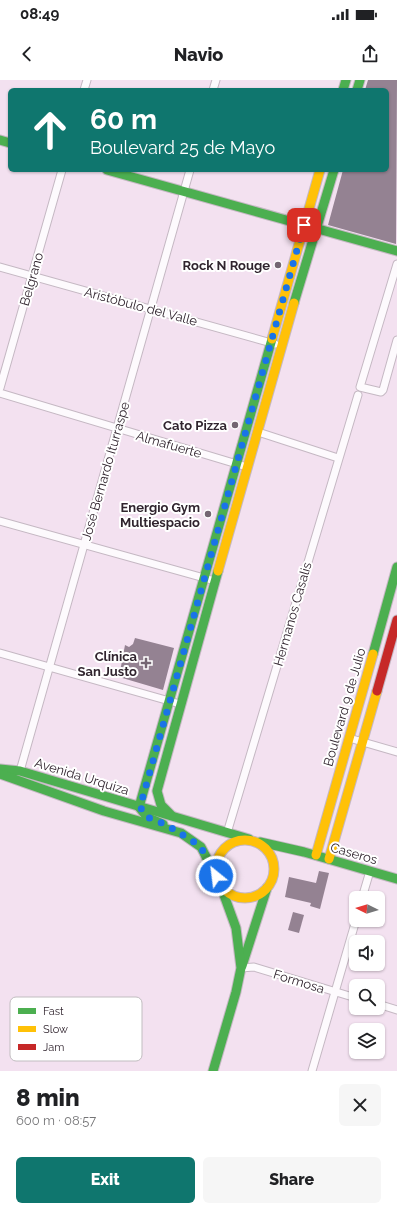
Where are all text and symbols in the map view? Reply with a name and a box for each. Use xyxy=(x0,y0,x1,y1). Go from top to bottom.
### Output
text: 08:49 xyxy=(20,5,59,23)
icon: back xyxy=(16,43,38,65)
icon: share xyxy=(359,43,381,65)
text: Navio xyxy=(174,44,223,65)
text: 60 m xyxy=(90,103,157,136)
icon: ahead xyxy=(24,104,76,156)
text: Boulevard 25 de Mayo xyxy=(90,137,275,158)
pin xyxy=(287,208,321,242)
icon: arrive xyxy=(293,214,315,236)
street label: Belgrano xyxy=(17,250,46,308)
place label: Rock N Rouge xyxy=(183,258,270,273)
marker: Rock N Rouge xyxy=(273,260,283,270)
street label: Aristóbulo del Valle xyxy=(83,284,199,329)
street label: José Bernardo Iturraspe xyxy=(78,400,133,542)
place label: Cato Pizza xyxy=(163,418,228,433)
marker: Cato Pizza xyxy=(230,420,240,430)
street label: Almafuerte xyxy=(134,428,204,461)
place label: Energio Gym Multiespacio xyxy=(120,500,200,530)
marker: Energio Gym Multiespacio xyxy=(203,509,213,519)
street label: Hermanos Casalis xyxy=(270,560,315,668)
street label: Boulevard 9 de Julio xyxy=(320,646,369,768)
place label: Clínica San Justo xyxy=(77,649,138,679)
marker: Clínica San Justo xyxy=(140,657,152,669)
street label: Avenida Urquiza xyxy=(33,755,131,798)
street label: Caseros xyxy=(329,840,379,867)
position arrow xyxy=(195,855,237,897)
north arrow xyxy=(349,891,385,927)
map controls xyxy=(349,891,385,1059)
button: sound xyxy=(349,935,385,971)
street label: Formosa xyxy=(272,967,326,996)
button: search xyxy=(349,979,385,1015)
legend xyxy=(10,997,142,1061)
text: Fast xyxy=(43,1005,64,1018)
text: Slow xyxy=(43,1023,68,1036)
button: layers xyxy=(349,1023,385,1059)
text: Jam xyxy=(43,1041,64,1054)
text: 8 min xyxy=(16,1083,80,1112)
button: close xyxy=(339,1084,381,1126)
text: 600 m · 08:57 xyxy=(16,1113,96,1128)
button: Exit xyxy=(16,1157,195,1203)
button: Share xyxy=(203,1157,381,1203)

